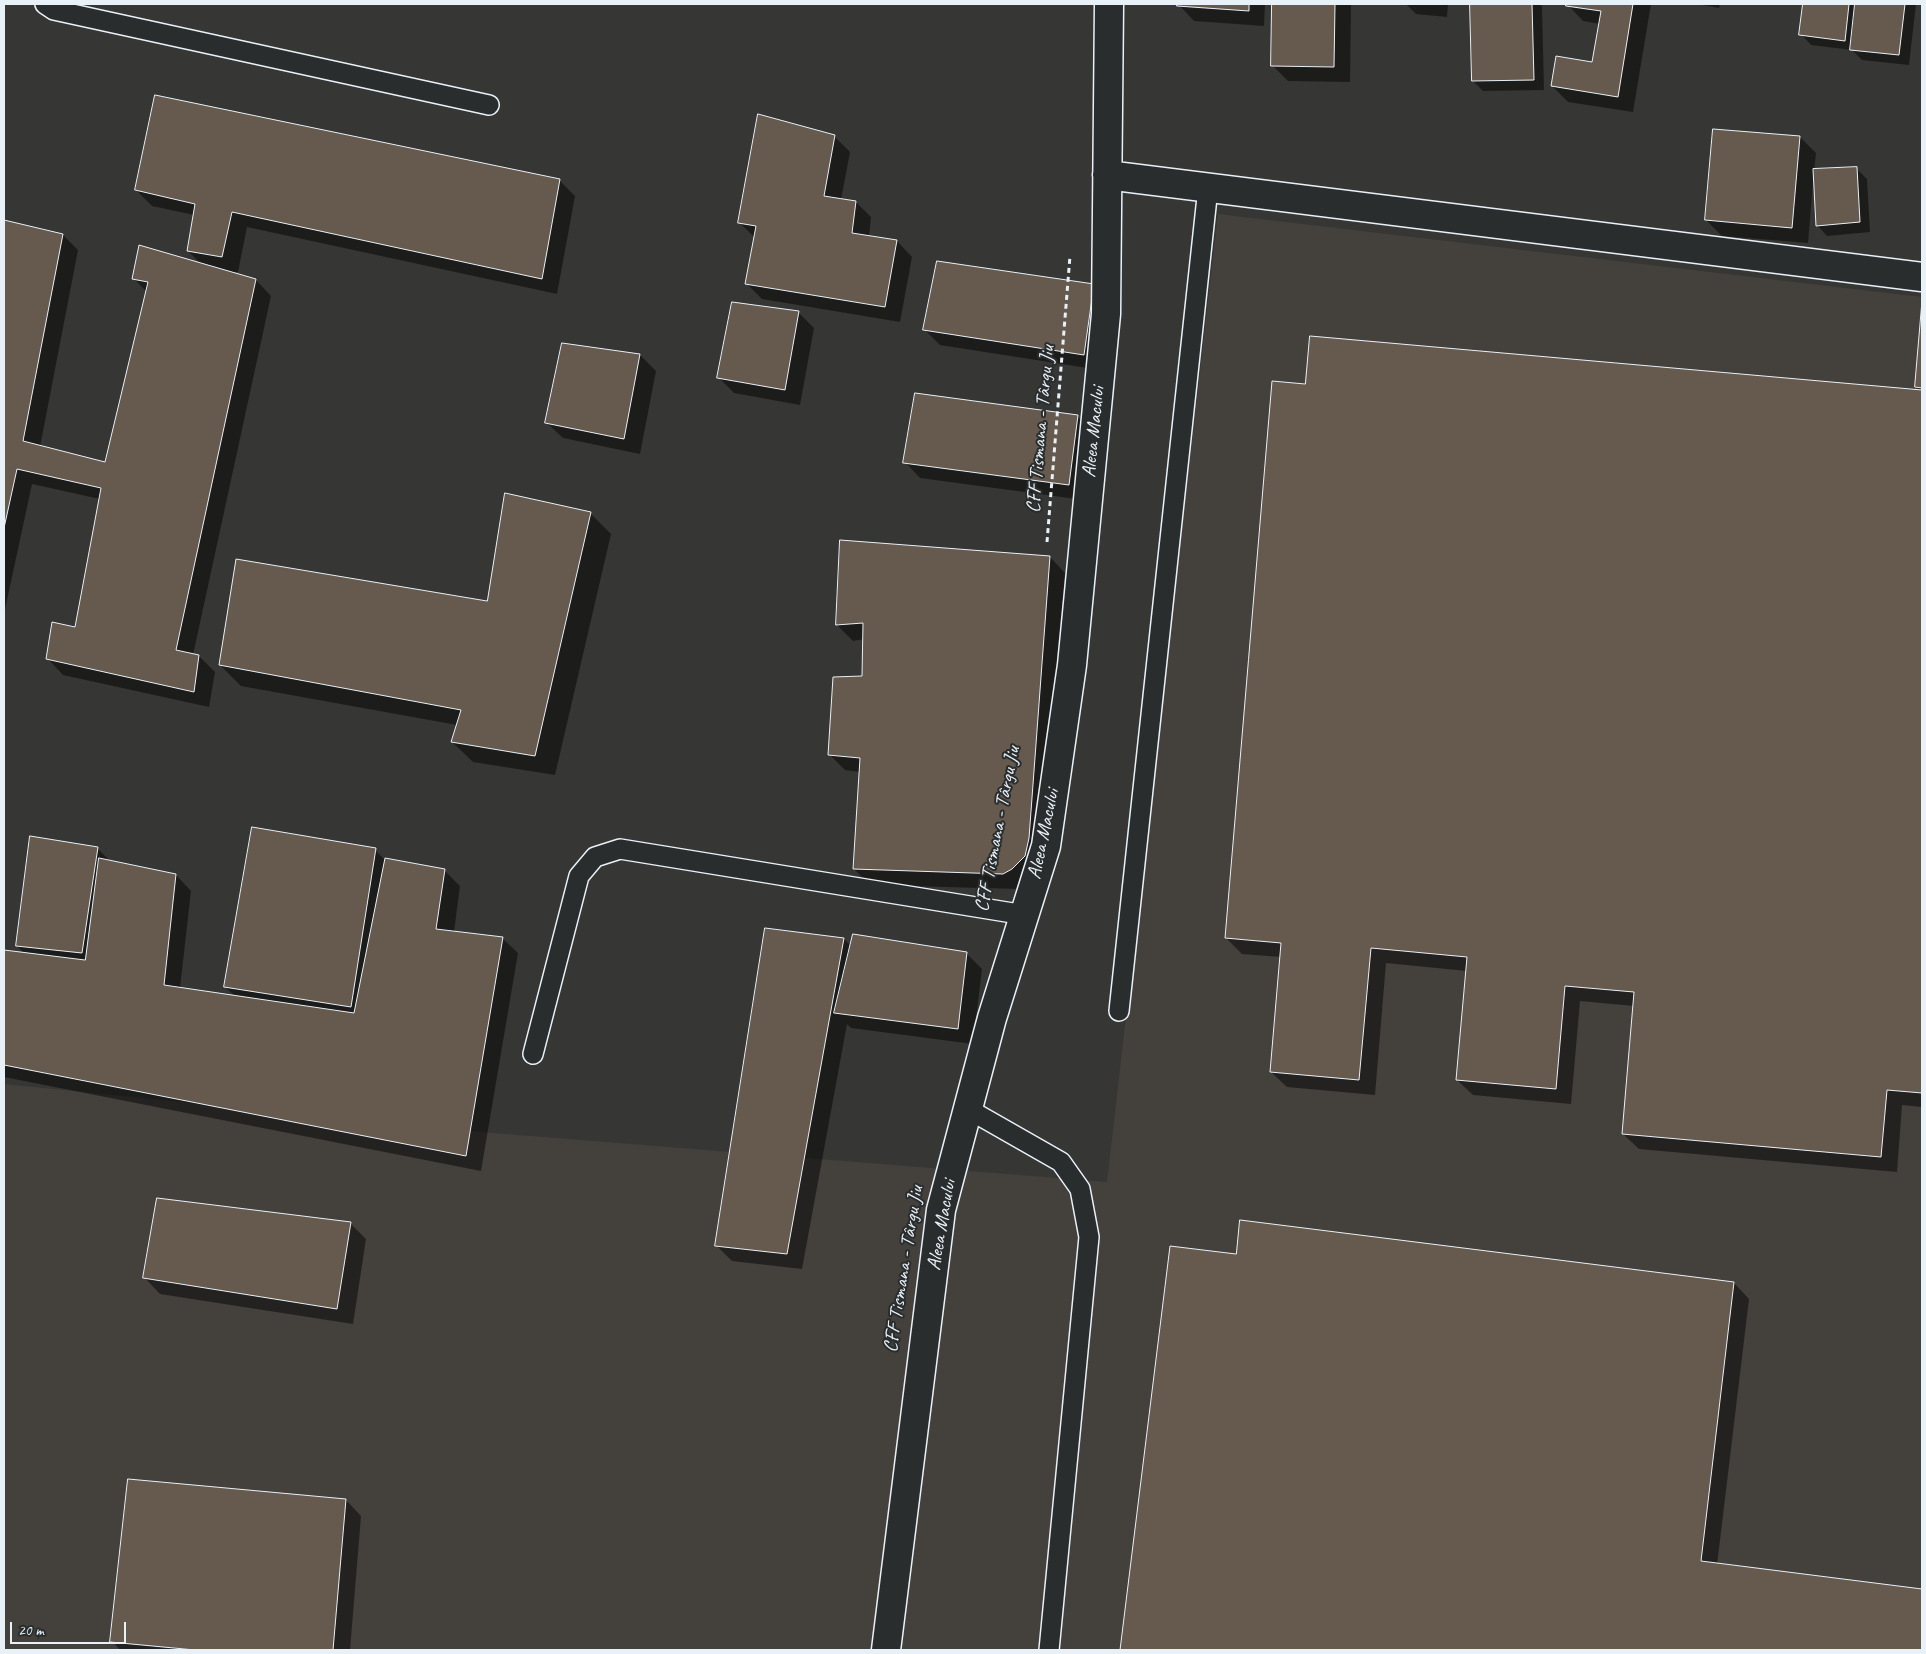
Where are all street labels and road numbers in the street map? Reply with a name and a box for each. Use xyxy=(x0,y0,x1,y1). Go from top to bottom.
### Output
street label: CFF Tismana - Târgu Jiu xyxy=(1022,344,1060,514)
street label: Aleea Macului xyxy=(1077,385,1111,479)
street label: CFF Tismana - Târgu Jiu xyxy=(970,744,1026,914)
street label: Aleea Macului xyxy=(1023,787,1065,881)
street label: Aleea Macului xyxy=(922,1178,962,1272)
street label: CFF Tismana - Târgu Jiu xyxy=(879,1184,929,1354)

